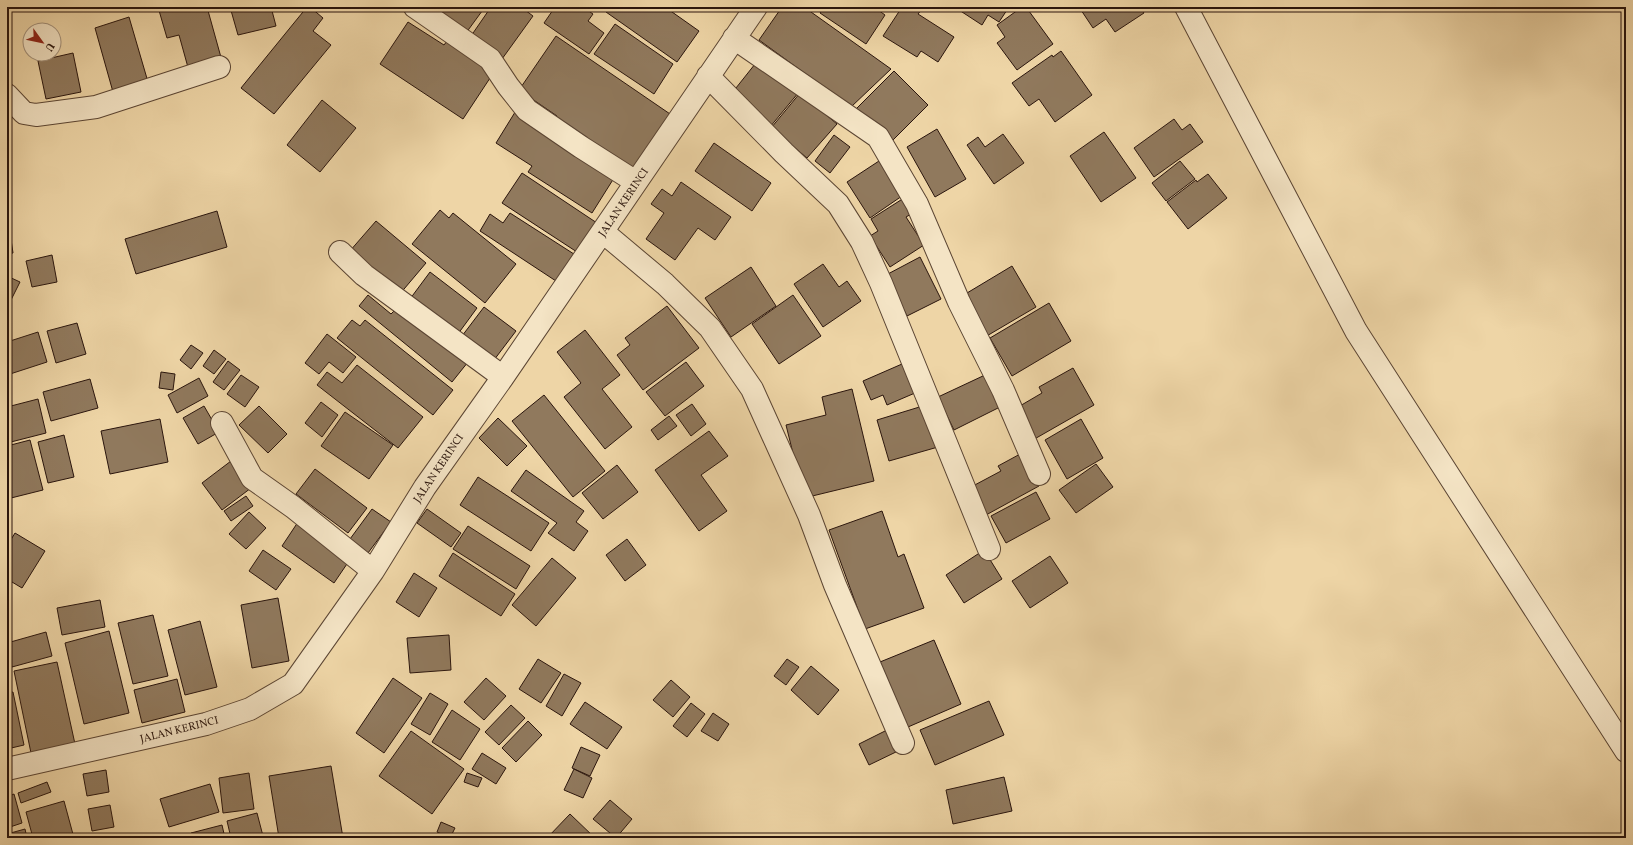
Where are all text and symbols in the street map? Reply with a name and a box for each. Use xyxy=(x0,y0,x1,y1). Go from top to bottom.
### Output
north arrow xyxy=(22,22,62,62)
text: U xyxy=(41,39,57,54)
street label: JALAN KERINCI xyxy=(596,165,653,240)
street label: JALAN KERINCI xyxy=(411,431,468,506)
street label: JALAN KERINCI xyxy=(139,713,220,747)

